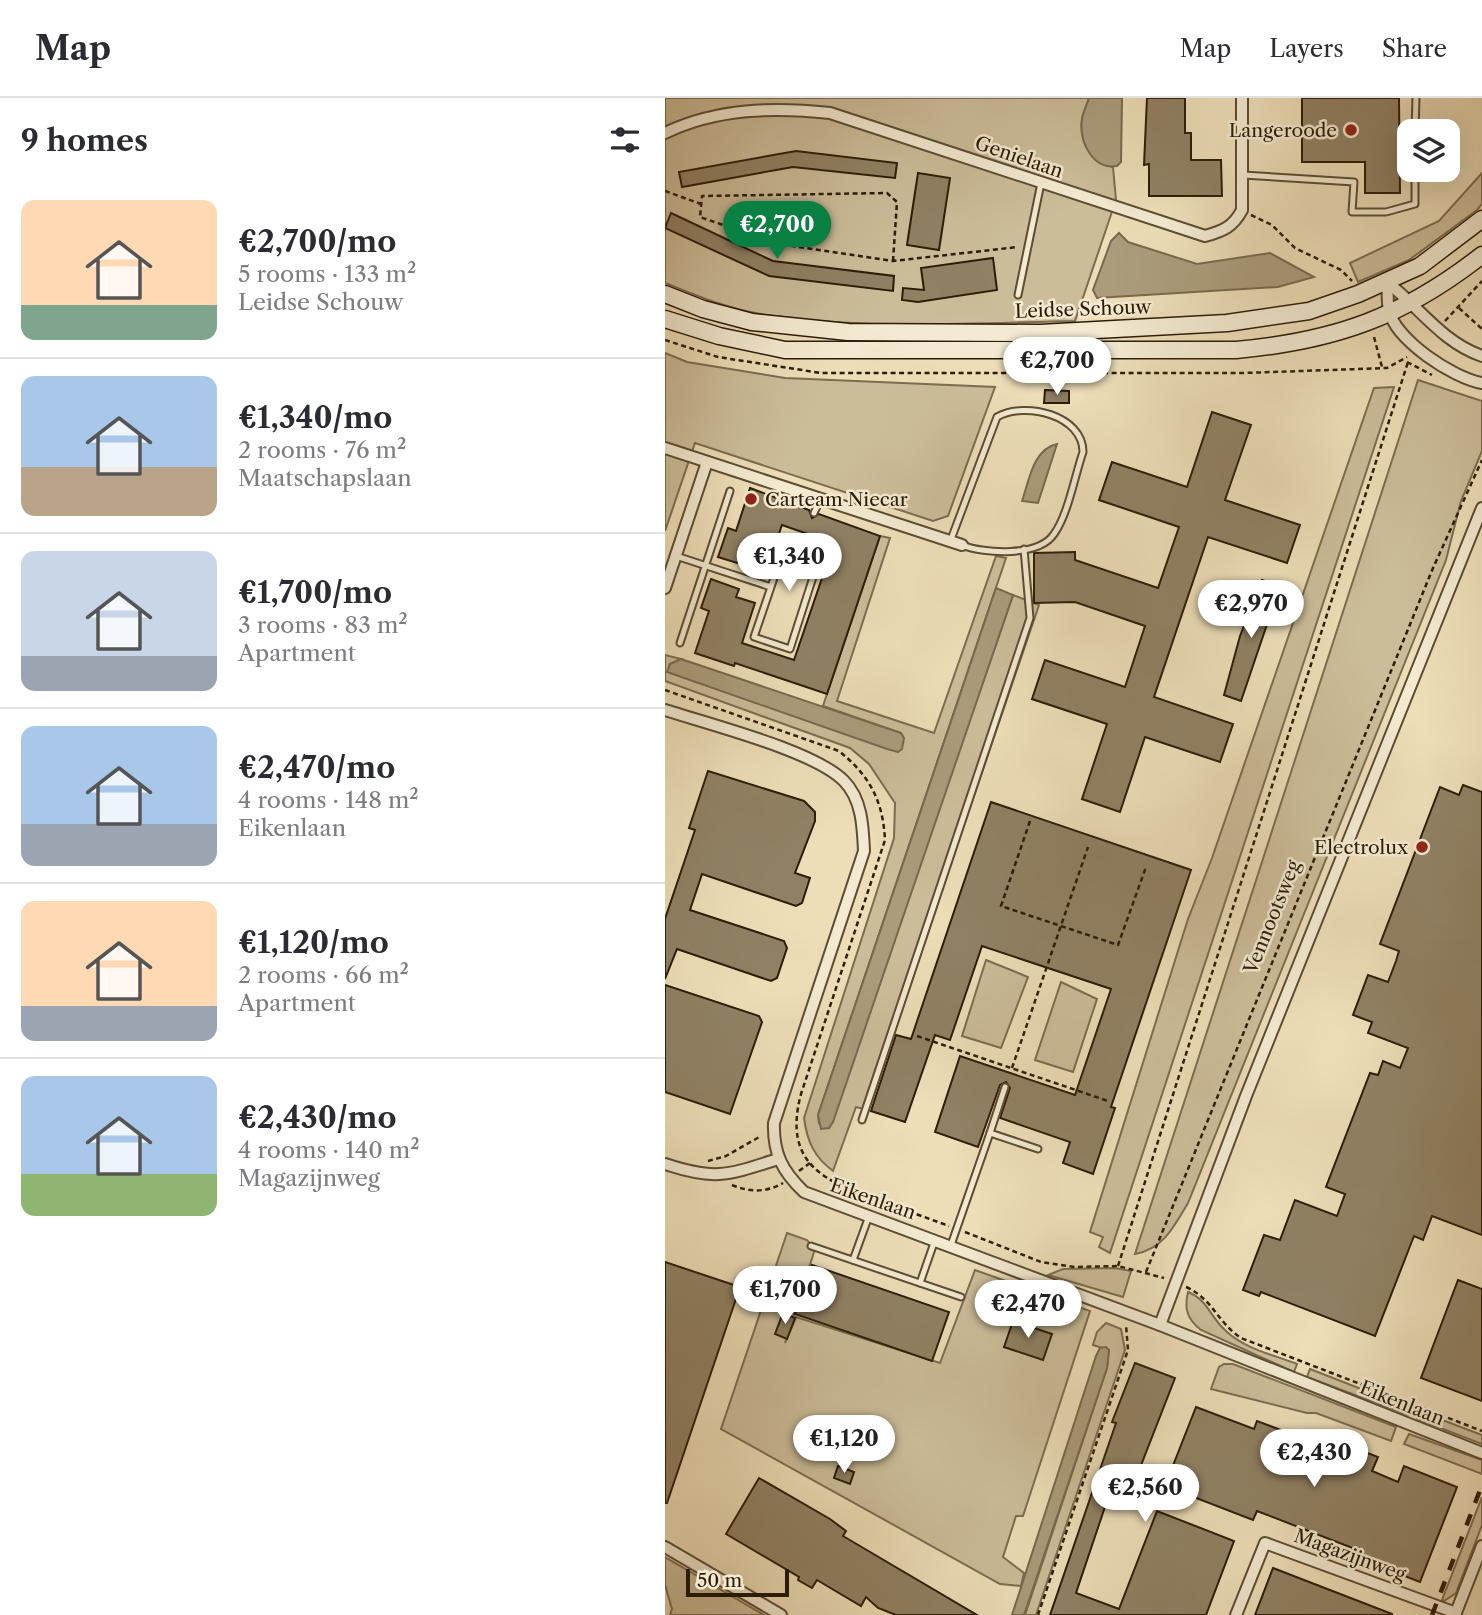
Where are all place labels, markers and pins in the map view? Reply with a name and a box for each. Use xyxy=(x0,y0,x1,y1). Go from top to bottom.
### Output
place label: Langeroode xyxy=(1229,119,1337,142)
marker: Langeroode xyxy=(1343,122,1359,138)
pin: €2,700 xyxy=(720,202,834,261)
pin: €2,700 xyxy=(1000,338,1114,397)
place label: Carteam Niecar xyxy=(765,488,908,511)
marker: Carteam Niecar xyxy=(743,491,759,507)
pin: €1,340 xyxy=(732,533,846,593)
pin: €2,970 xyxy=(1194,580,1308,640)
place label: Electrolux xyxy=(1314,836,1409,859)
marker: Electrolux xyxy=(1414,839,1430,855)
pin: €1,700 xyxy=(728,1266,842,1326)
pin: €2,470 xyxy=(971,1280,1085,1340)
pin: €1,120 xyxy=(787,1416,901,1475)
pin: €2,430 xyxy=(1257,1430,1371,1489)
pin: €2,560 xyxy=(1088,1464,1202,1524)

